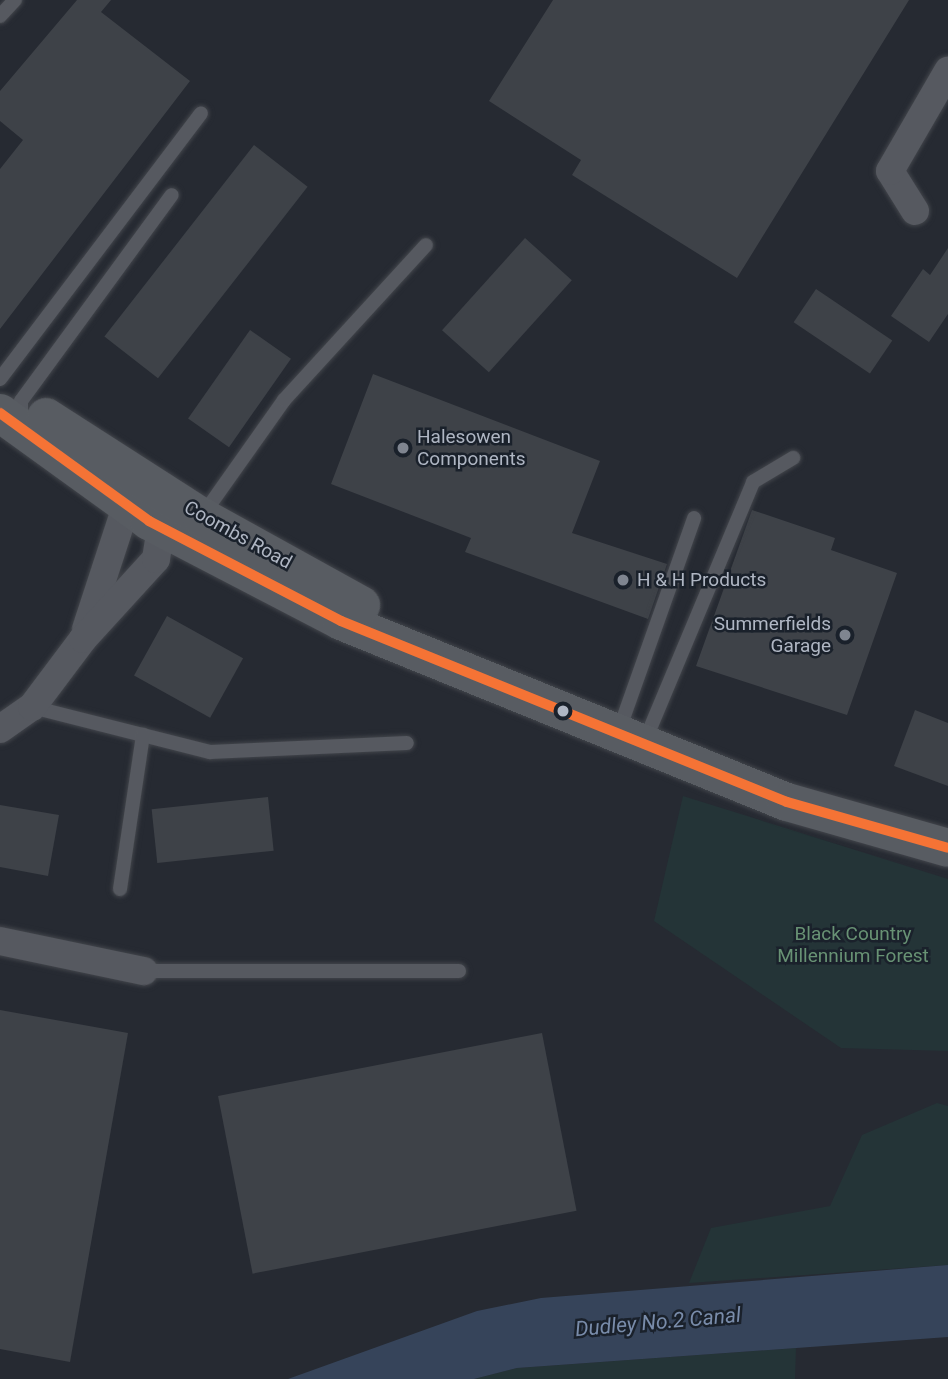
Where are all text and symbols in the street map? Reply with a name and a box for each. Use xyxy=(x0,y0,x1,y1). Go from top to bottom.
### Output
place label: Halesowen Components xyxy=(417,426,525,470)
marker: Halesowen Components xyxy=(395,440,411,456)
street label: Coombs Road xyxy=(180,496,296,574)
place label: H & H Products xyxy=(637,569,766,591)
marker: H & H Products xyxy=(615,572,631,588)
place label: Summerfields Garage xyxy=(714,613,831,657)
marker: Summerfields Garage xyxy=(837,627,853,643)
unlabelled marker xyxy=(556,704,570,718)
park label: Black Country Millennium Forest xyxy=(777,923,929,967)
water label: Dudley No.2 Canal xyxy=(574,1302,742,1342)

